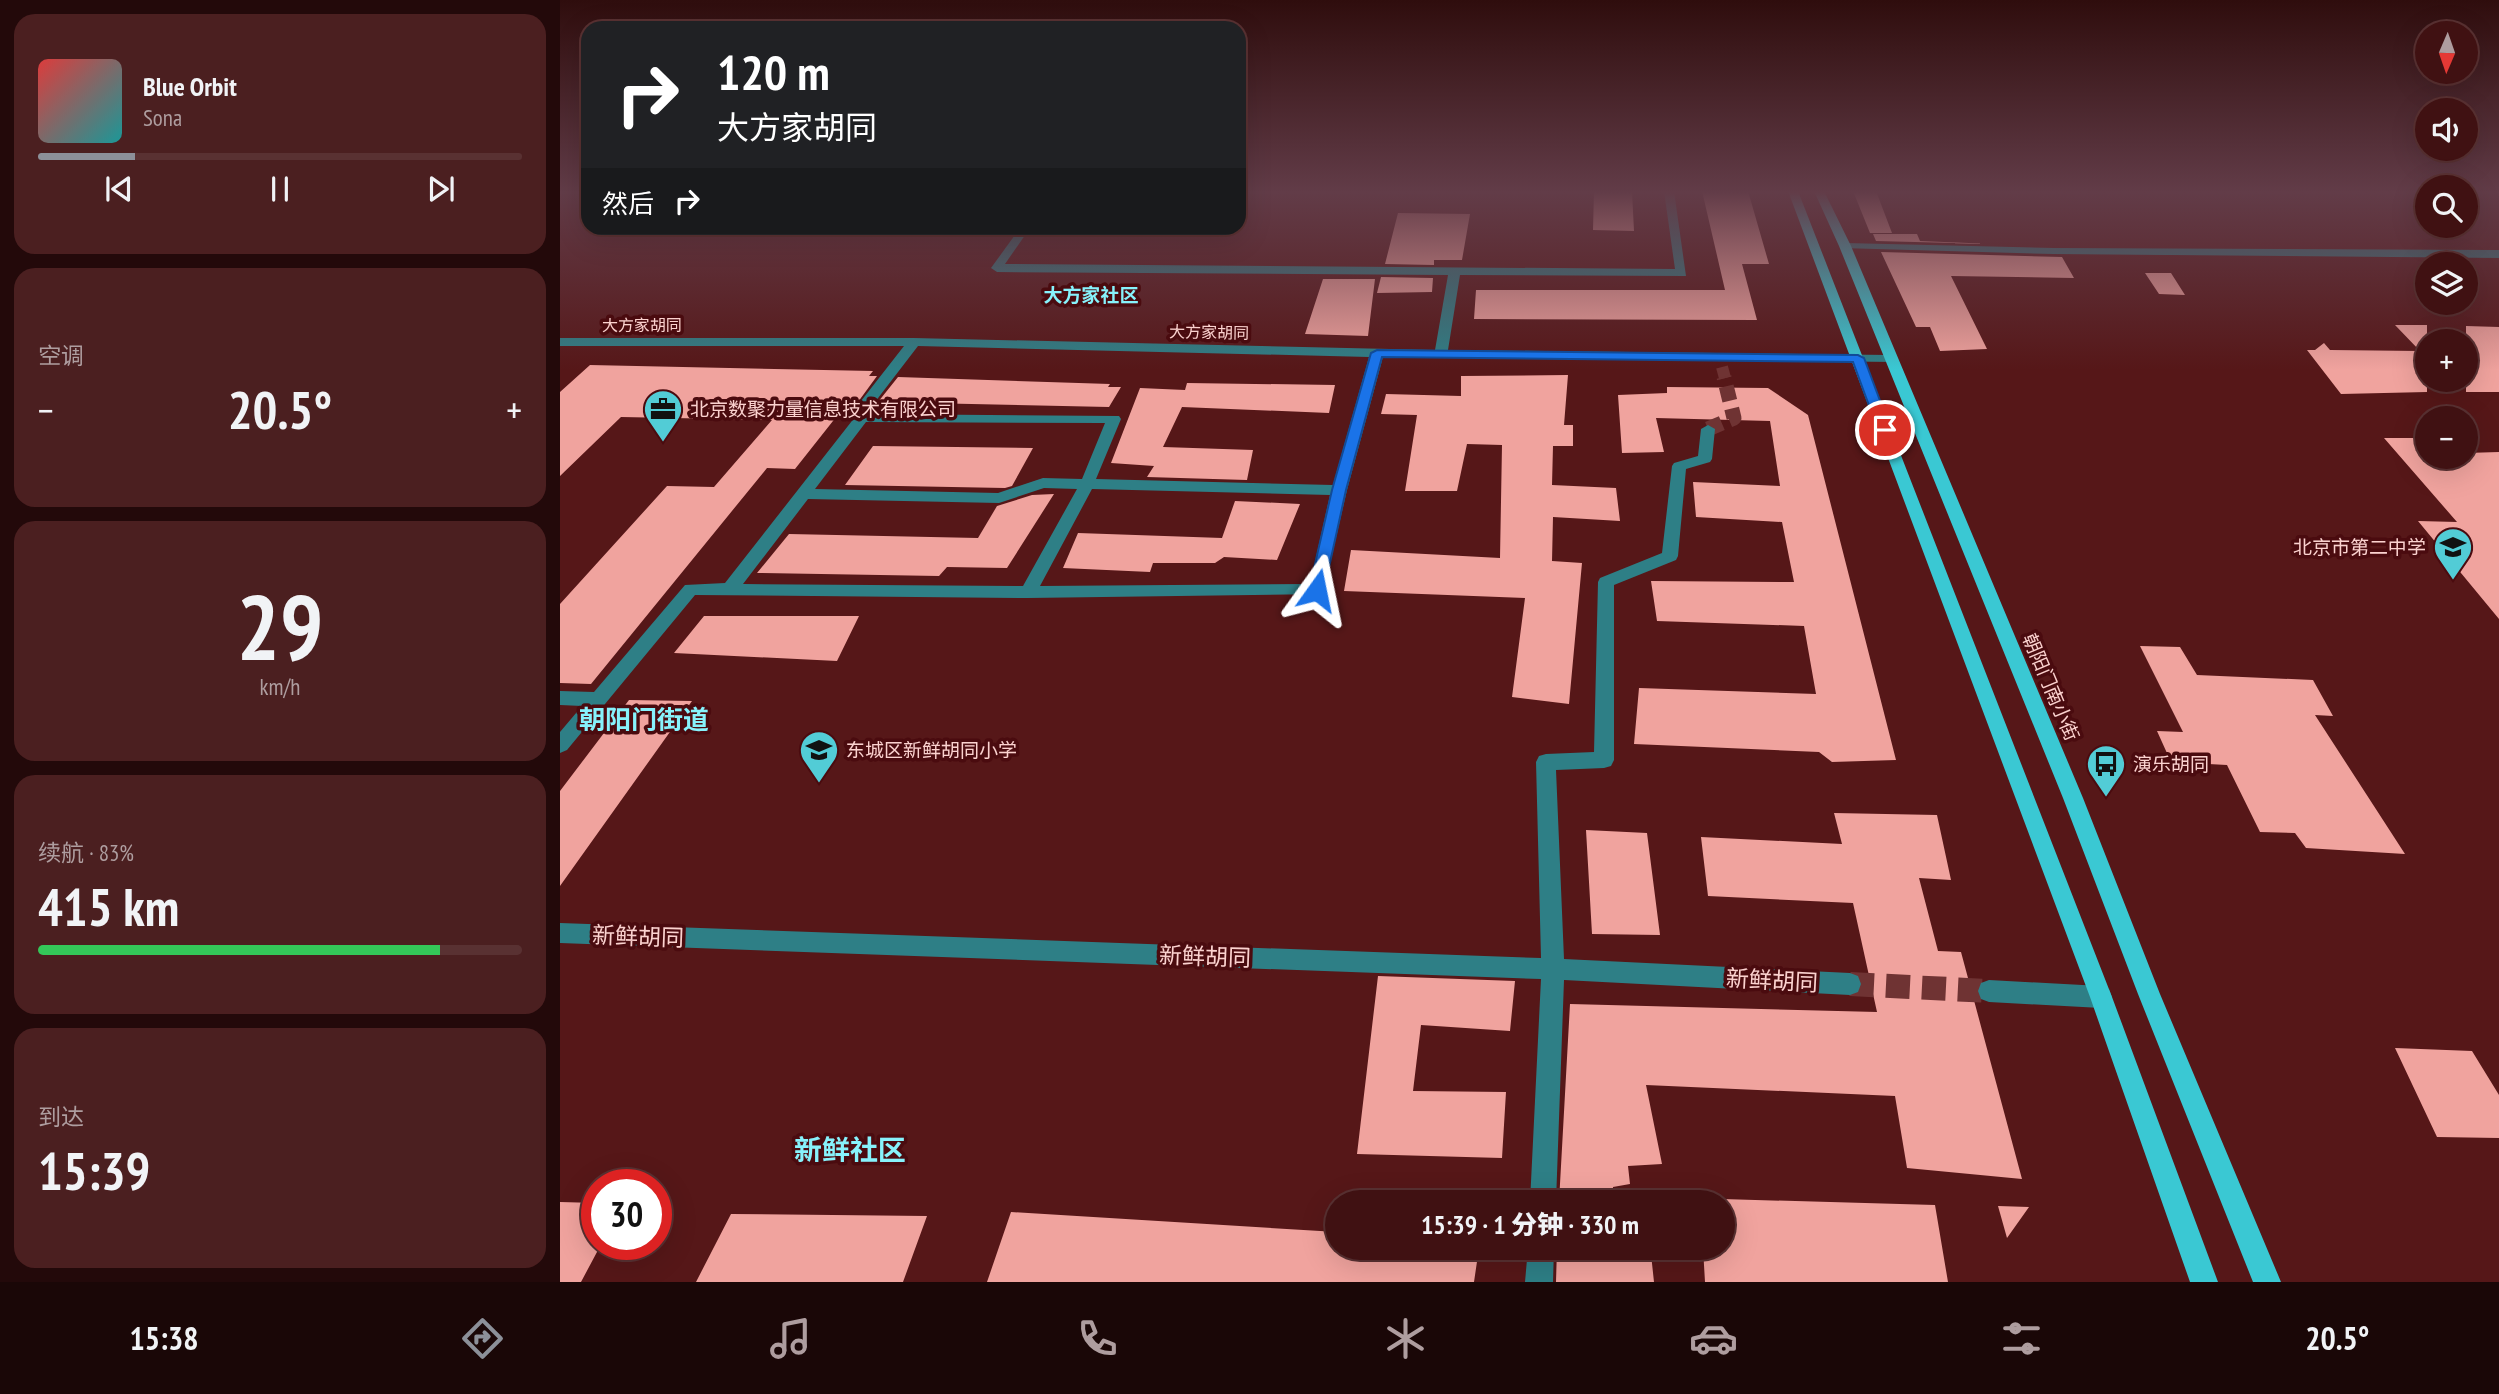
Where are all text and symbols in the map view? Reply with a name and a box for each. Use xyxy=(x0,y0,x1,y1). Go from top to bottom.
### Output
north arrow xyxy=(2415,21,2478,84)
map controls xyxy=(2415,21,2478,469)
text: 120 m xyxy=(717,40,830,104)
icon: right xyxy=(602,49,693,140)
text: Blue Orbit xyxy=(143,70,237,103)
button: sound xyxy=(2415,98,2478,161)
text: Sona xyxy=(143,103,182,132)
text: 大方家胡同 xyxy=(717,106,877,148)
icon: previous xyxy=(100,170,138,208)
icon: pause xyxy=(261,170,299,208)
icon: next xyxy=(422,170,460,208)
button: search xyxy=(2415,175,2478,238)
icon: right xyxy=(668,182,706,220)
text: 然后 xyxy=(602,187,654,220)
button: layers xyxy=(2415,252,2478,315)
district label: 大方家社区 xyxy=(1043,283,1139,307)
street label: 大方家胡同 xyxy=(602,315,682,335)
street label: 大方家胡同 xyxy=(1169,321,1249,343)
button: + xyxy=(2415,329,2478,392)
text: 空调 xyxy=(38,341,84,370)
text: 20.5° xyxy=(228,376,332,443)
text: − xyxy=(38,385,54,434)
text: + xyxy=(506,385,522,434)
office icon: 北京数聚力量信息技术有限公司 xyxy=(642,388,684,443)
place label: 北京数聚力量信息技术有限公司 xyxy=(690,397,956,421)
pin xyxy=(1855,400,1915,460)
button: − xyxy=(2415,406,2478,469)
icon: arrive xyxy=(1866,411,1904,449)
school or university icon: 北京市第二中学 xyxy=(2432,526,2474,581)
place label: 北京市第二中学 xyxy=(2293,535,2426,559)
position arrow xyxy=(1280,553,1354,627)
text: 29 xyxy=(237,567,324,685)
street label: 朝阳门南小街 xyxy=(2018,630,2084,744)
text: km/h xyxy=(260,672,300,701)
district label: 朝阳门街道 xyxy=(579,703,709,736)
school or university icon: 东城区新鲜胡同小学 xyxy=(798,729,840,784)
place label: 东城区新鲜胡同小学 xyxy=(846,738,1017,762)
bus stop icon: 演乐胡同 xyxy=(2085,743,2127,798)
place label: 演乐胡同 xyxy=(2133,752,2209,776)
text: 续航 · 83% xyxy=(38,838,134,867)
text: 415 km xyxy=(38,873,179,940)
street label: 新鲜胡同 xyxy=(592,920,684,952)
street label: 新鲜胡同 xyxy=(1159,940,1251,972)
street label: 新鲜胡同 xyxy=(1725,963,1819,997)
text: 到达 xyxy=(38,1102,84,1131)
district label: 新鲜社区 xyxy=(794,1131,906,1168)
text: 15:39 xyxy=(38,1137,150,1204)
speed limit sign: 30 xyxy=(581,1169,672,1260)
text: 15:39 · 1 分钟 · 330 m xyxy=(1421,1208,1639,1241)
icon: directions xyxy=(458,1314,507,1363)
icon: music xyxy=(766,1314,815,1363)
icon: phone xyxy=(1073,1314,1122,1363)
icon: climate xyxy=(1381,1314,1430,1363)
icon: car xyxy=(1689,1314,1738,1363)
icon: filters xyxy=(1997,1314,2046,1363)
text: 15:38 xyxy=(129,1317,199,1359)
text: 20.5° xyxy=(2305,1317,2369,1359)

